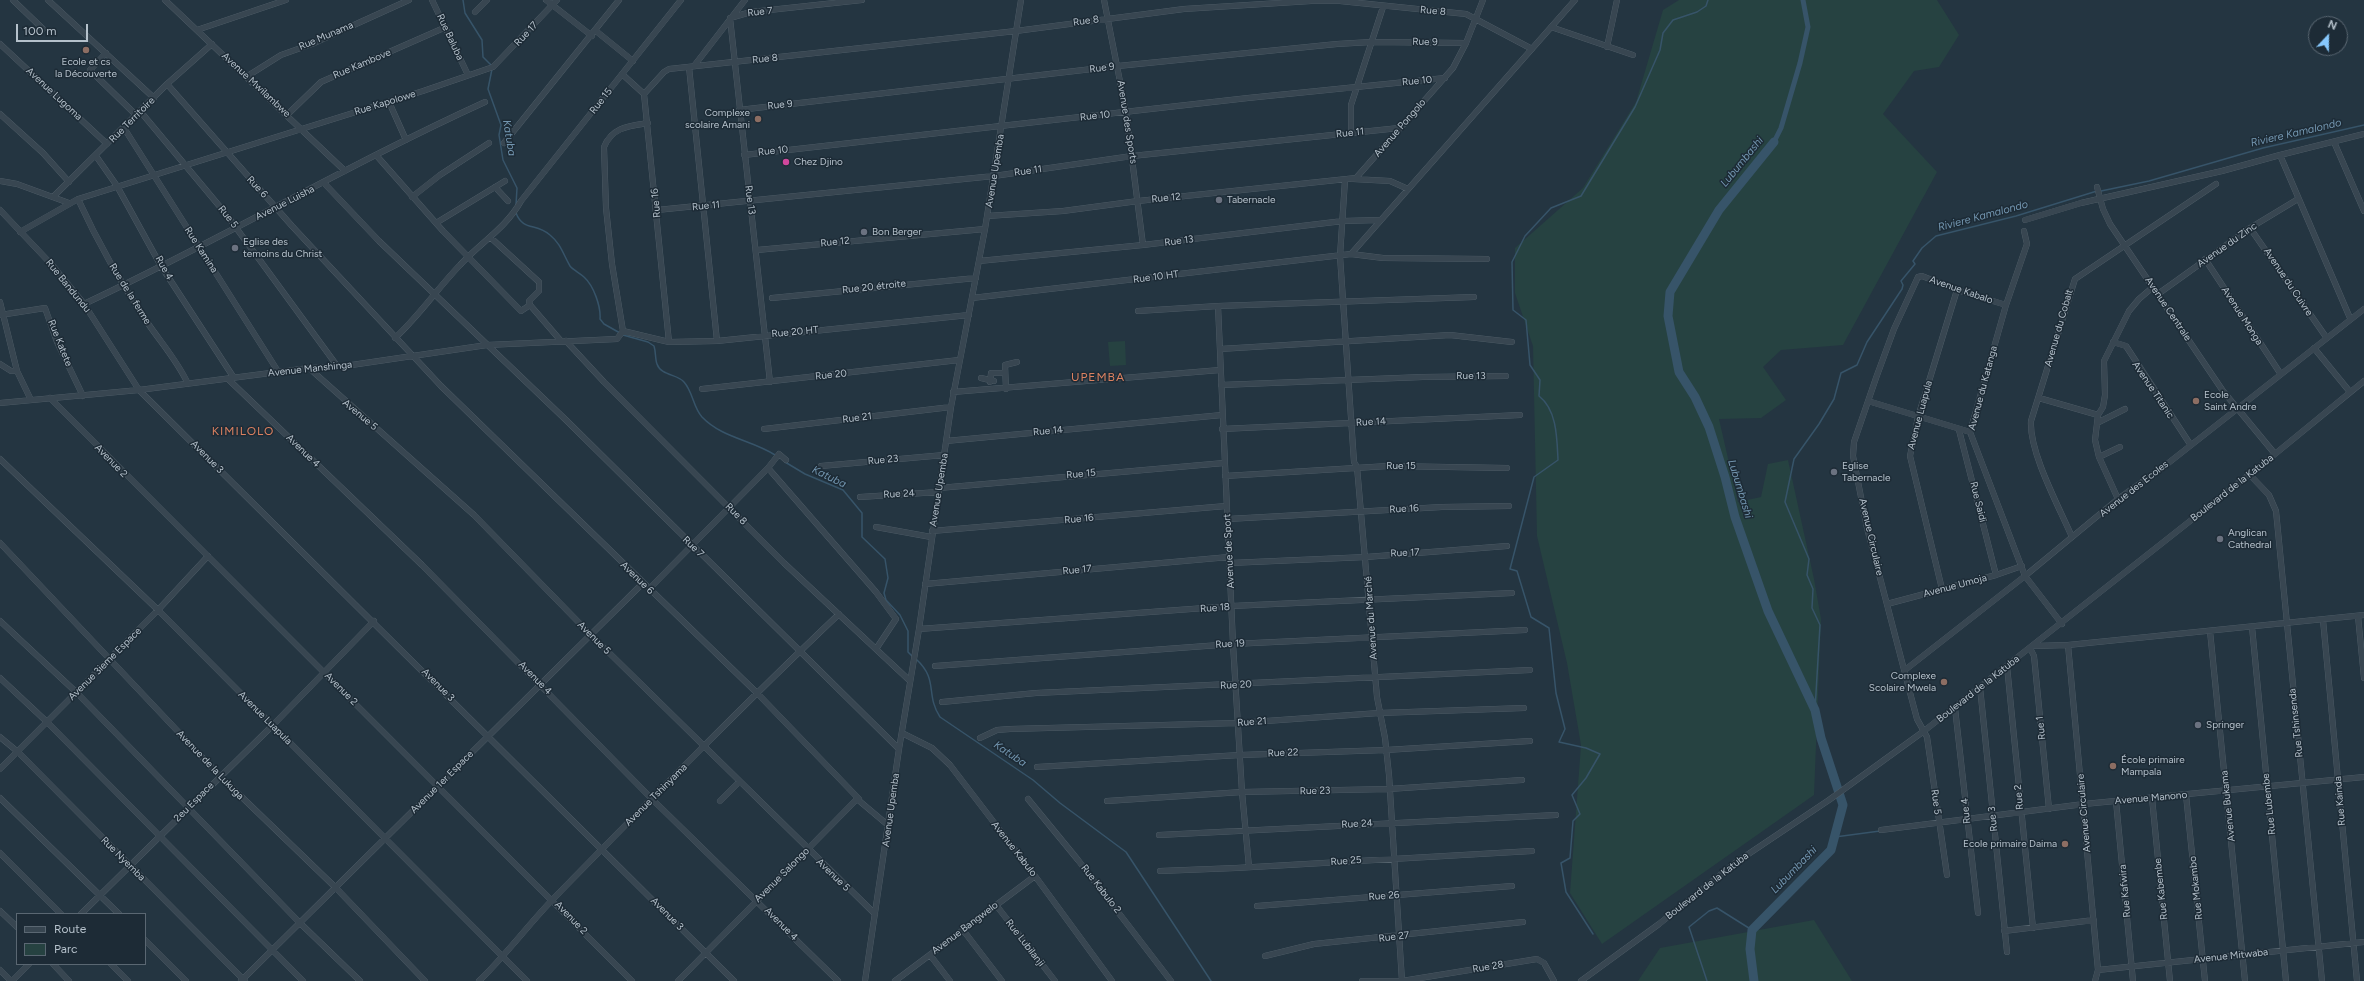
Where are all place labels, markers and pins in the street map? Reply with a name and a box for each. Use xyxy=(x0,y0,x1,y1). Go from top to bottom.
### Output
marker: Ecole et cs la Découverte xyxy=(81,45,91,55)
place label: Ecole et cs la Découverte xyxy=(55,56,117,80)
place label: Complexe scolaire Amani xyxy=(685,107,750,130)
marker: Complexe scolaire Amani xyxy=(753,114,763,124)
place label: Chez Djino xyxy=(794,156,843,168)
marker: Chez Djino xyxy=(781,157,791,167)
place label: Tabernacle xyxy=(1227,194,1275,206)
marker: Tabernacle xyxy=(1214,195,1224,205)
place label: Bon Berger xyxy=(872,226,922,238)
marker: Bon Berger xyxy=(859,227,869,237)
place label: Eglise des temoins du Christ xyxy=(243,236,322,260)
marker: Eglise des temoins du Christ xyxy=(230,243,240,253)
place label: Ecole Saint Andre xyxy=(2204,389,2256,412)
marker: Ecole Saint Andre xyxy=(2191,396,2201,406)
place label: Eglise Tabernacle xyxy=(1842,460,1890,484)
marker: Eglise Tabernacle xyxy=(1829,467,1839,477)
place label: Anglican Cathedral xyxy=(2228,527,2272,550)
marker: Anglican Cathedral xyxy=(2215,534,2225,544)
place label: Complexe Scolaire Mwela xyxy=(1869,670,1936,694)
marker: Complexe Scolaire Mwela xyxy=(1939,677,1949,687)
place label: Springer xyxy=(2206,719,2244,731)
marker: Springer xyxy=(2193,720,2203,730)
place label: École primaire Mampala xyxy=(2121,754,2185,778)
marker: École primaire Mampala xyxy=(2108,761,2118,771)
place label: Ecole primaire Daima xyxy=(1963,838,2057,850)
marker: Ecole primaire Daima xyxy=(2060,839,2070,849)

